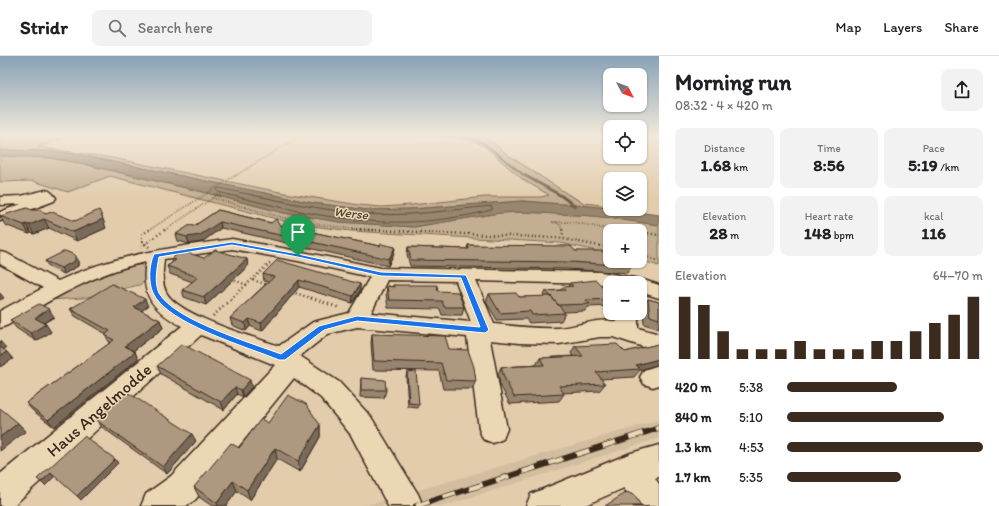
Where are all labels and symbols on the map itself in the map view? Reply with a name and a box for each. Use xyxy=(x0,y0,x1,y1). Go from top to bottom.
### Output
north arrow xyxy=(603,68,647,112)
water label: Werse xyxy=(333,203,370,223)
pin xyxy=(281,215,315,256)
street label: Haus Angelmodde xyxy=(43,359,155,461)

